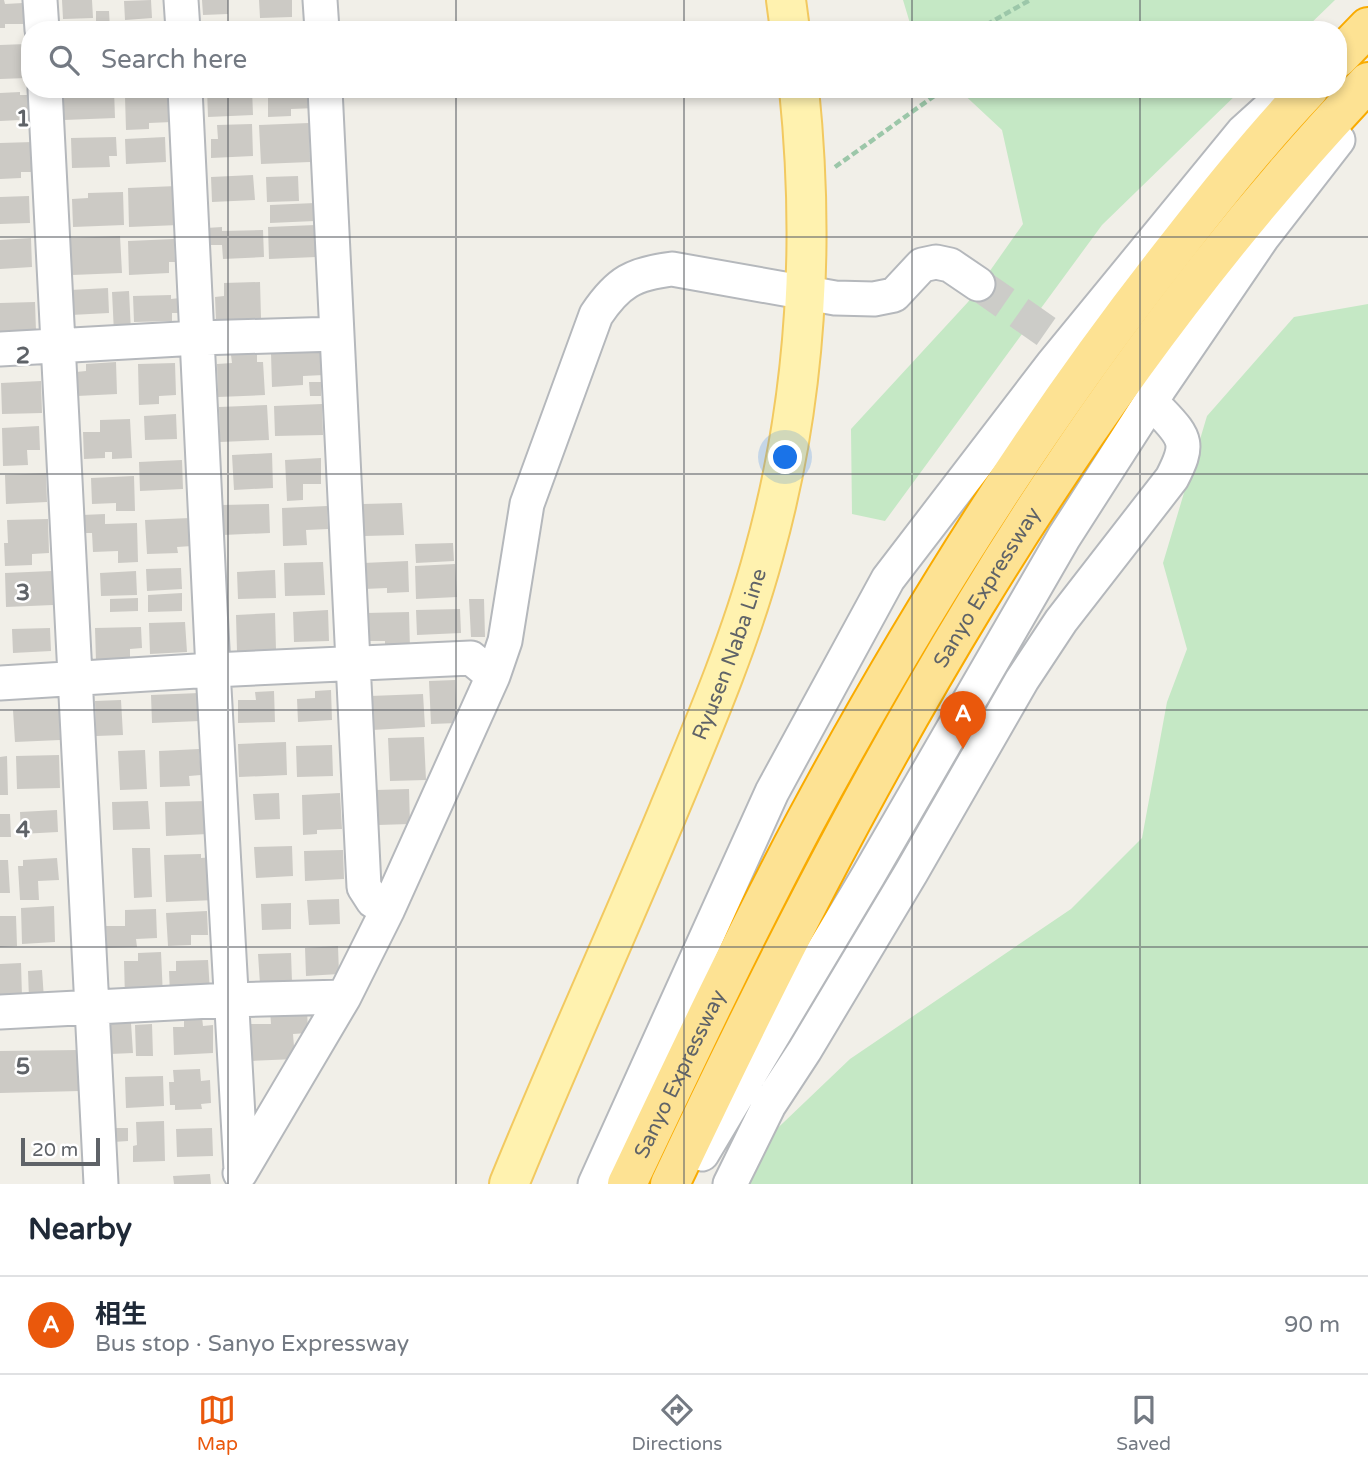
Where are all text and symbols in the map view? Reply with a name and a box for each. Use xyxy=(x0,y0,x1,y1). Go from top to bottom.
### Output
search box xyxy=(21,21,1347,98)
icon: search xyxy=(45,41,83,79)
text: Search here xyxy=(101,44,247,75)
text: 1 xyxy=(16,105,30,133)
text: 2 xyxy=(16,342,30,370)
your location xyxy=(768,440,802,474)
street label: Sanyo Expressway xyxy=(928,503,1046,672)
street label: Ryusen Naba Line xyxy=(687,566,772,744)
text: 3 xyxy=(16,579,30,607)
pin: A xyxy=(940,691,986,749)
text: 4 xyxy=(16,816,31,844)
street label: Sanyo Expressway xyxy=(629,986,731,1162)
text: 5 xyxy=(16,1053,30,1081)
scale bar xyxy=(21,1135,100,1167)
text: 20 m xyxy=(32,1139,78,1161)
text: Nearby xyxy=(28,1211,132,1248)
text: 相生 xyxy=(95,1299,147,1330)
text: A xyxy=(42,1311,60,1339)
text: 90 m xyxy=(1284,1311,1340,1339)
text: Bus stop · Sanyo Expressway xyxy=(95,1330,409,1358)
tab: Map xyxy=(197,1391,238,1455)
tab: Directions xyxy=(632,1391,723,1455)
tab: Saved xyxy=(1116,1391,1171,1455)

